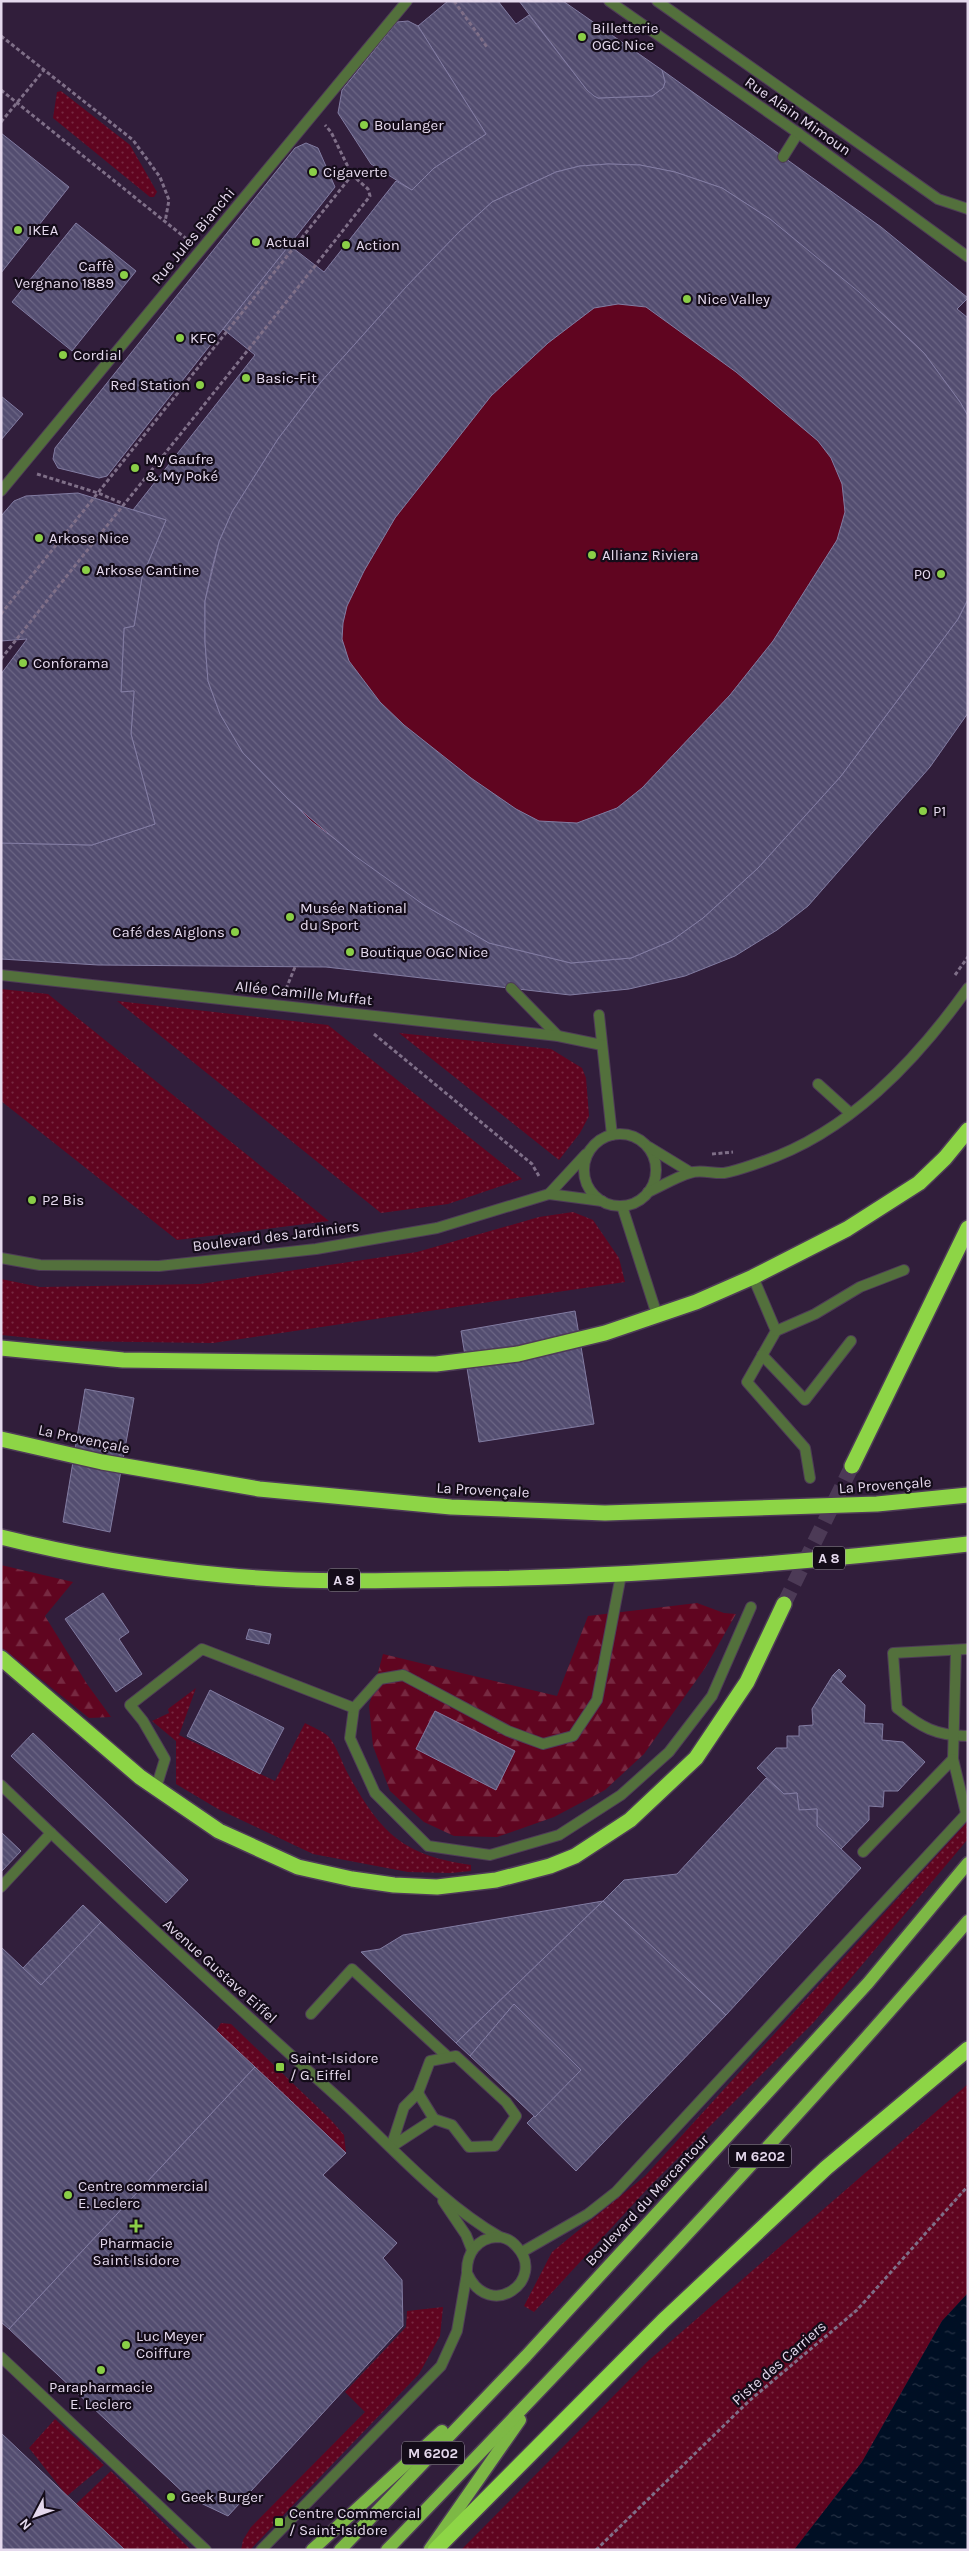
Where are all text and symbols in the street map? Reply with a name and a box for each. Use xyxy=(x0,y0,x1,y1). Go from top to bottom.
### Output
place label: Billetterie OGC Nice xyxy=(592,19,658,54)
marker: Billetterie OGC Nice xyxy=(576,31,588,43)
street label: Rue Alain Mimoun xyxy=(742,73,854,159)
place label: Boulanger xyxy=(374,116,444,134)
marker: Boulanger xyxy=(358,119,370,131)
place label: Cigaverte xyxy=(323,163,387,181)
marker: Cigaverte xyxy=(307,166,319,178)
street label: Rue Jules Bianchi xyxy=(147,184,239,288)
place label: IKEA xyxy=(28,221,59,239)
marker: IKEA xyxy=(12,224,24,236)
place label: Actual xyxy=(266,233,310,251)
marker: Actual xyxy=(250,236,262,248)
place label: Action xyxy=(356,236,400,254)
marker: Action xyxy=(340,239,352,251)
place label: Caffè Vergnano 1889 xyxy=(14,257,114,292)
marker: Caffè Vergnano 1889 xyxy=(118,269,130,281)
place label: Nice Valley xyxy=(697,290,770,308)
marker: Nice Valley xyxy=(681,293,693,305)
place label: KFC xyxy=(190,329,216,347)
marker: KFC xyxy=(174,332,186,344)
place label: Cordial xyxy=(73,346,122,364)
marker: Cordial xyxy=(57,349,69,361)
place label: Basic-Fit xyxy=(256,369,317,387)
marker: Basic-Fit xyxy=(240,372,252,384)
place label: Red Station xyxy=(110,376,190,394)
marker: Red Station xyxy=(194,379,206,391)
place label: My Gaufre & My Poké xyxy=(145,450,218,485)
marker: My Gaufre & My Poké xyxy=(129,462,141,474)
place label: Arkose Nice xyxy=(49,529,129,547)
marker: Arkose Nice xyxy=(33,532,45,544)
place label: Allianz Riviera xyxy=(602,546,699,564)
marker: Allianz Riviera xyxy=(586,549,598,561)
place label: Arkose Cantine xyxy=(96,561,199,579)
marker: Arkose Cantine xyxy=(80,564,92,576)
place label: P0 xyxy=(914,565,931,583)
marker: P0 xyxy=(935,568,947,580)
place label: Conforama xyxy=(33,654,109,672)
marker: Conforama xyxy=(17,657,29,669)
place label: P1 xyxy=(933,802,946,820)
marker: P1 xyxy=(917,805,929,817)
place label: Musée National du Sport xyxy=(300,899,407,934)
marker: Musée National du Sport xyxy=(284,911,296,923)
place label: Café des Aiglons xyxy=(112,923,225,941)
marker: Café des Aiglons xyxy=(229,926,241,938)
place label: Boutique OGC Nice xyxy=(360,943,488,961)
marker: Boutique OGC Nice xyxy=(344,946,356,958)
street label: Allée Camille Muffat xyxy=(235,977,374,1009)
place label: P2 Bis xyxy=(42,1191,84,1209)
marker: P2 Bis xyxy=(26,1194,38,1206)
street label: Boulevard des Jardiniers xyxy=(192,1217,360,1255)
street label: La Provençale xyxy=(37,1421,131,1457)
street label: La Provençale xyxy=(838,1473,932,1497)
street label: La Provençale xyxy=(436,1479,530,1501)
road number: A 8 xyxy=(813,1546,845,1570)
road number: A 8 xyxy=(328,1568,360,1592)
street label: Avenue Gustave Eiffel xyxy=(159,1915,281,2027)
place label: Saint-Isidore / G. Eiffel xyxy=(290,2049,378,2084)
marker: Saint-Isidore / G. Eiffel xyxy=(274,2061,286,2073)
street label: Boulevard du Mercantour xyxy=(581,2130,713,2269)
road number: M 6202 xyxy=(729,2144,791,2168)
place label: Centre commercial E. Leclerc xyxy=(78,2177,208,2212)
marker: Centre commercial E. Leclerc xyxy=(62,2189,74,2201)
marker: Pharmacie Saint Isidore xyxy=(130,2220,142,2232)
place label: Pharmacie Saint Isidore xyxy=(93,2234,179,2269)
street label: Piste des Carriers xyxy=(728,2317,830,2409)
place label: Luc Meyer Coiffure xyxy=(136,2327,204,2362)
marker: Luc Meyer Coiffure xyxy=(120,2339,132,2351)
marker: Parapharmacie E. Leclerc xyxy=(95,2364,107,2376)
place label: Parapharmacie E. Leclerc xyxy=(49,2378,153,2413)
road number: M 6202 xyxy=(402,2442,464,2464)
place label: Geek Burger xyxy=(181,2488,264,2506)
north arrow xyxy=(10,2491,60,2541)
marker: Geek Burger xyxy=(165,2491,177,2503)
place label: Centre Commercial / Saint-Isidore xyxy=(289,2504,421,2539)
text: N xyxy=(16,2515,35,2534)
marker: Centre Commercial / Saint-Isidore xyxy=(273,2516,285,2528)

